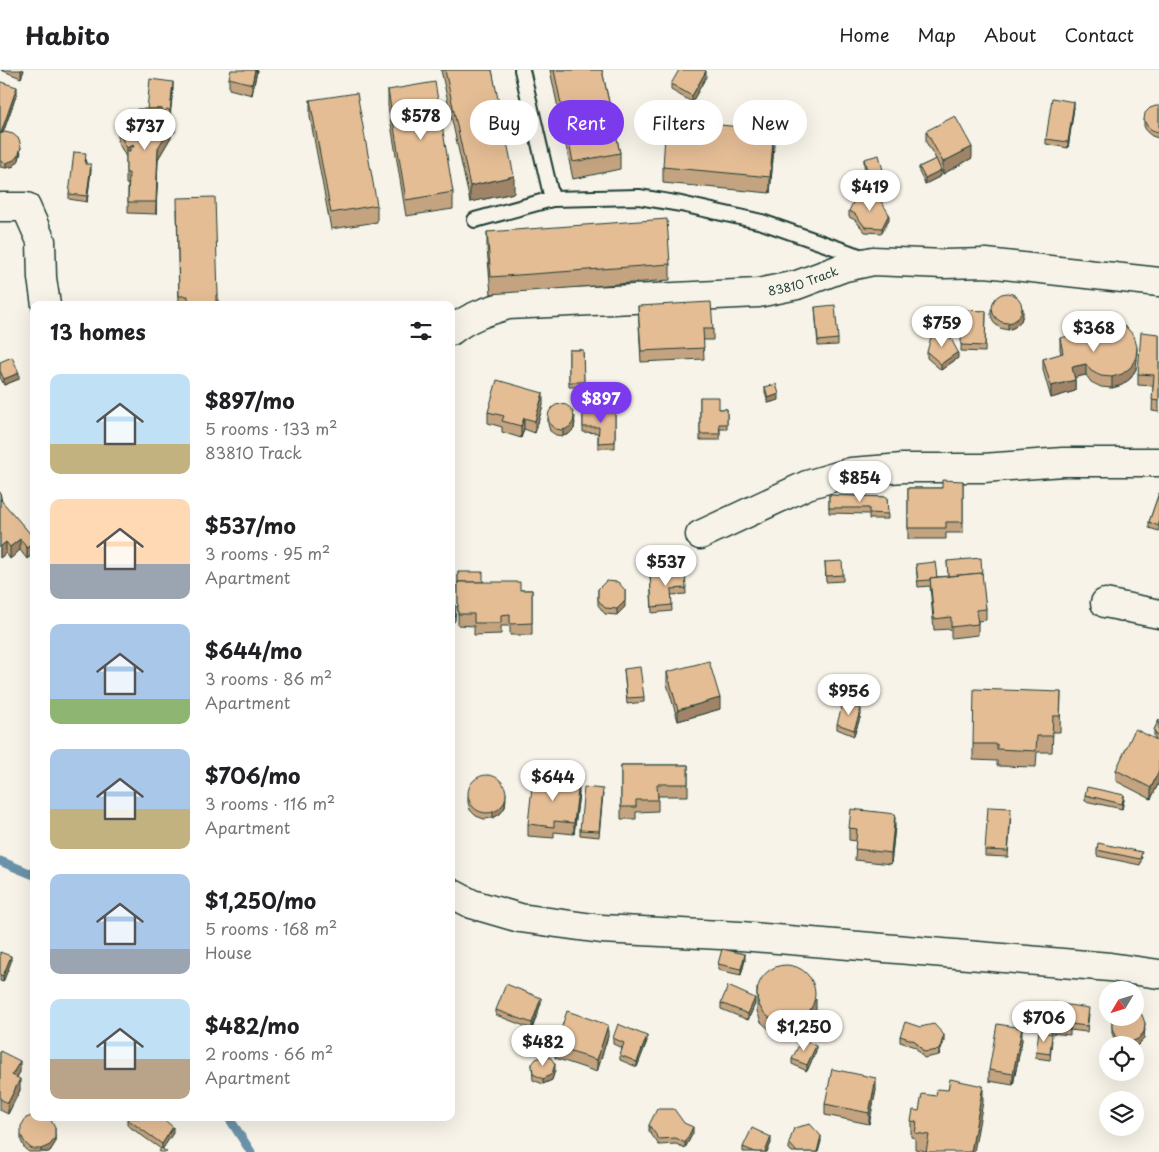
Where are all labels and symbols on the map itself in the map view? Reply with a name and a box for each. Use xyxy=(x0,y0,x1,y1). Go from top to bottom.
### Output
pin: $578 xyxy=(391,98,451,141)
pin: $737 xyxy=(115,108,175,151)
pin: $419 xyxy=(840,170,900,212)
street label: 83810 Track xyxy=(766,261,841,300)
pin: $759 xyxy=(912,306,972,348)
pin: $368 xyxy=(1064,310,1124,353)
pin: $897 xyxy=(571,382,631,424)
pin: $854 xyxy=(830,460,890,503)
pin: $537 xyxy=(636,544,696,587)
pin: $956 xyxy=(819,674,879,716)
pin: $644 xyxy=(523,760,583,802)
north arrow xyxy=(1099,981,1144,1026)
pin: $706 xyxy=(1014,1000,1074,1043)
pin: $1,250 xyxy=(763,1010,845,1052)
pin: $482 xyxy=(513,1024,573,1067)

